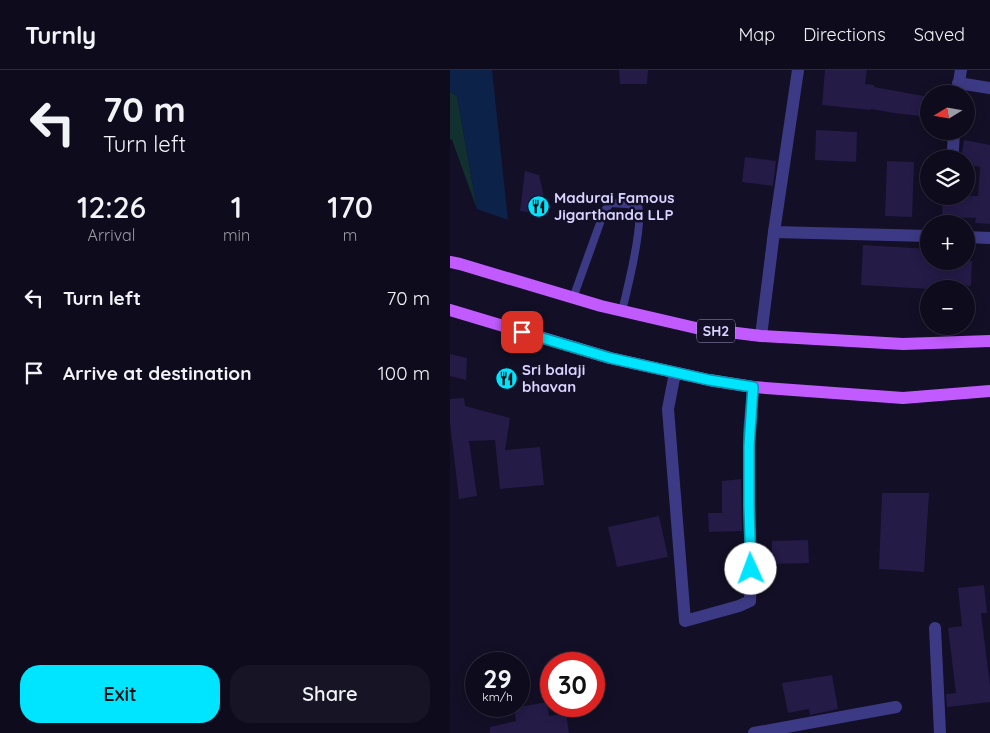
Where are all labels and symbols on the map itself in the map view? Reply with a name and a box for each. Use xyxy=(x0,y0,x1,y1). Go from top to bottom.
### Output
north arrow xyxy=(920,85,975,140)
place label: Madurai Famous Jigarthanda LLP xyxy=(554,188,674,224)
restaurant icon: Madurai Famous Jigarthanda LLP xyxy=(526,195,550,219)
pin xyxy=(501,311,543,353)
road number: SH2 xyxy=(697,320,735,342)
place label: Sri balaji bhavan xyxy=(522,360,585,396)
restaurant icon: Sri balaji bhavan xyxy=(494,367,518,391)
position arrow xyxy=(724,542,776,594)
speed limit sign: 30 xyxy=(540,652,605,717)

